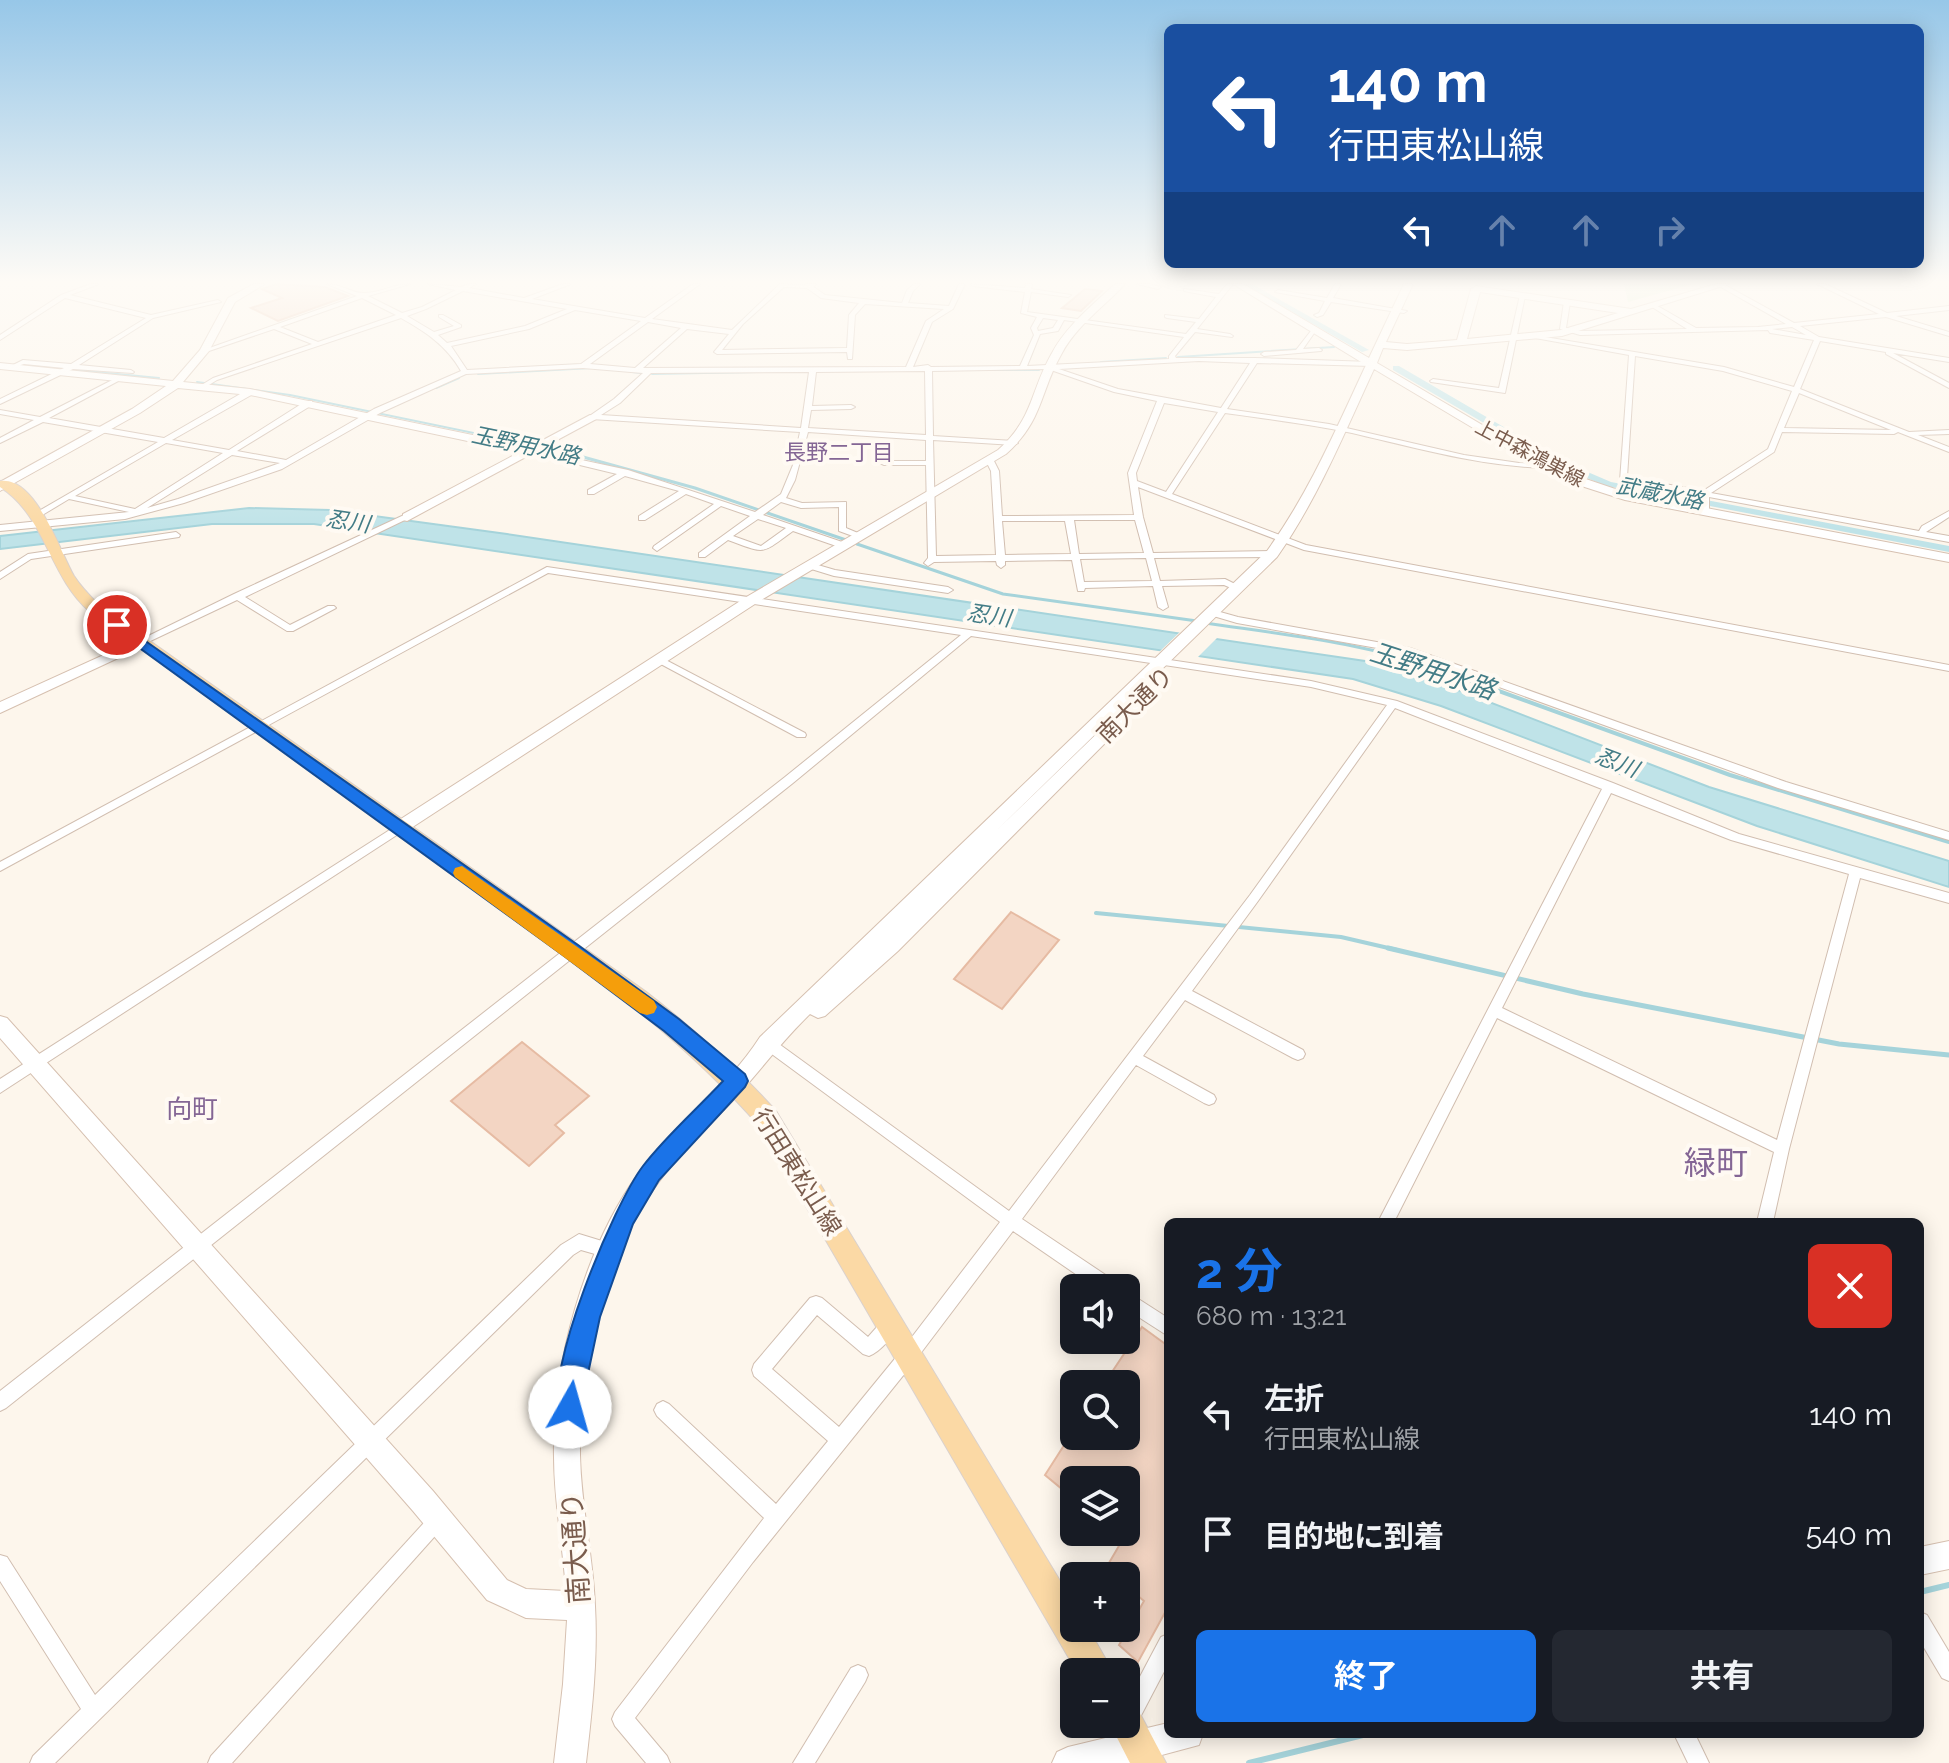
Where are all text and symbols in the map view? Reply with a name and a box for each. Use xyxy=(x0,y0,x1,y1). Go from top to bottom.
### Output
text: 140 m xyxy=(1328,49,1488,115)
icon: left xyxy=(1196,56,1300,160)
text: 行田東松山線 xyxy=(1328,124,1544,166)
icon: left xyxy=(1396,208,1440,252)
icon: ahead xyxy=(1480,208,1524,252)
icon: ahead xyxy=(1564,208,1608,252)
icon: right xyxy=(1648,208,1692,252)
street label: 上中森鴻巣線 xyxy=(1471,414,1589,492)
water label: 玉野用水路 xyxy=(469,421,584,470)
district label: 長野二丁目 xyxy=(784,439,894,465)
water label: 武蔵水路 xyxy=(1614,472,1708,515)
water label: 忍川 xyxy=(324,505,374,537)
pin xyxy=(83,591,151,659)
water label: 忍川 xyxy=(965,599,1015,631)
icon: arrive xyxy=(95,603,139,647)
water label: 玉野用水路 xyxy=(1367,637,1501,706)
street label: 南大通り xyxy=(1090,660,1179,749)
water label: 忍川 xyxy=(1592,742,1644,783)
district label: 向町 xyxy=(166,1094,218,1124)
street label: 行田東松山線 xyxy=(747,1103,848,1240)
district label: 緑町 xyxy=(1684,1144,1748,1181)
text: 2 分 xyxy=(1196,1243,1283,1299)
button: close xyxy=(1808,1244,1892,1328)
map controls xyxy=(1060,1274,1140,1738)
button: sound xyxy=(1060,1274,1140,1354)
text: 680 m · 13:21 xyxy=(1196,1301,1346,1331)
position arrow xyxy=(528,1365,612,1449)
button: search xyxy=(1060,1370,1140,1450)
text: 左折 xyxy=(1264,1381,1324,1416)
icon: left xyxy=(1196,1392,1240,1436)
text: 140 m xyxy=(1809,1397,1892,1432)
text: 行田東松山線 xyxy=(1264,1424,1420,1454)
button: layers xyxy=(1060,1466,1140,1546)
street label: 南大通り xyxy=(555,1491,596,1605)
icon: arrive xyxy=(1196,1512,1240,1556)
text: 540 m xyxy=(1806,1517,1892,1552)
text: 目的地に到着 xyxy=(1264,1519,1444,1554)
button: + xyxy=(1060,1562,1140,1642)
button: 終了 xyxy=(1196,1630,1536,1722)
button: 共有 xyxy=(1552,1630,1892,1722)
button: − xyxy=(1060,1658,1140,1738)

